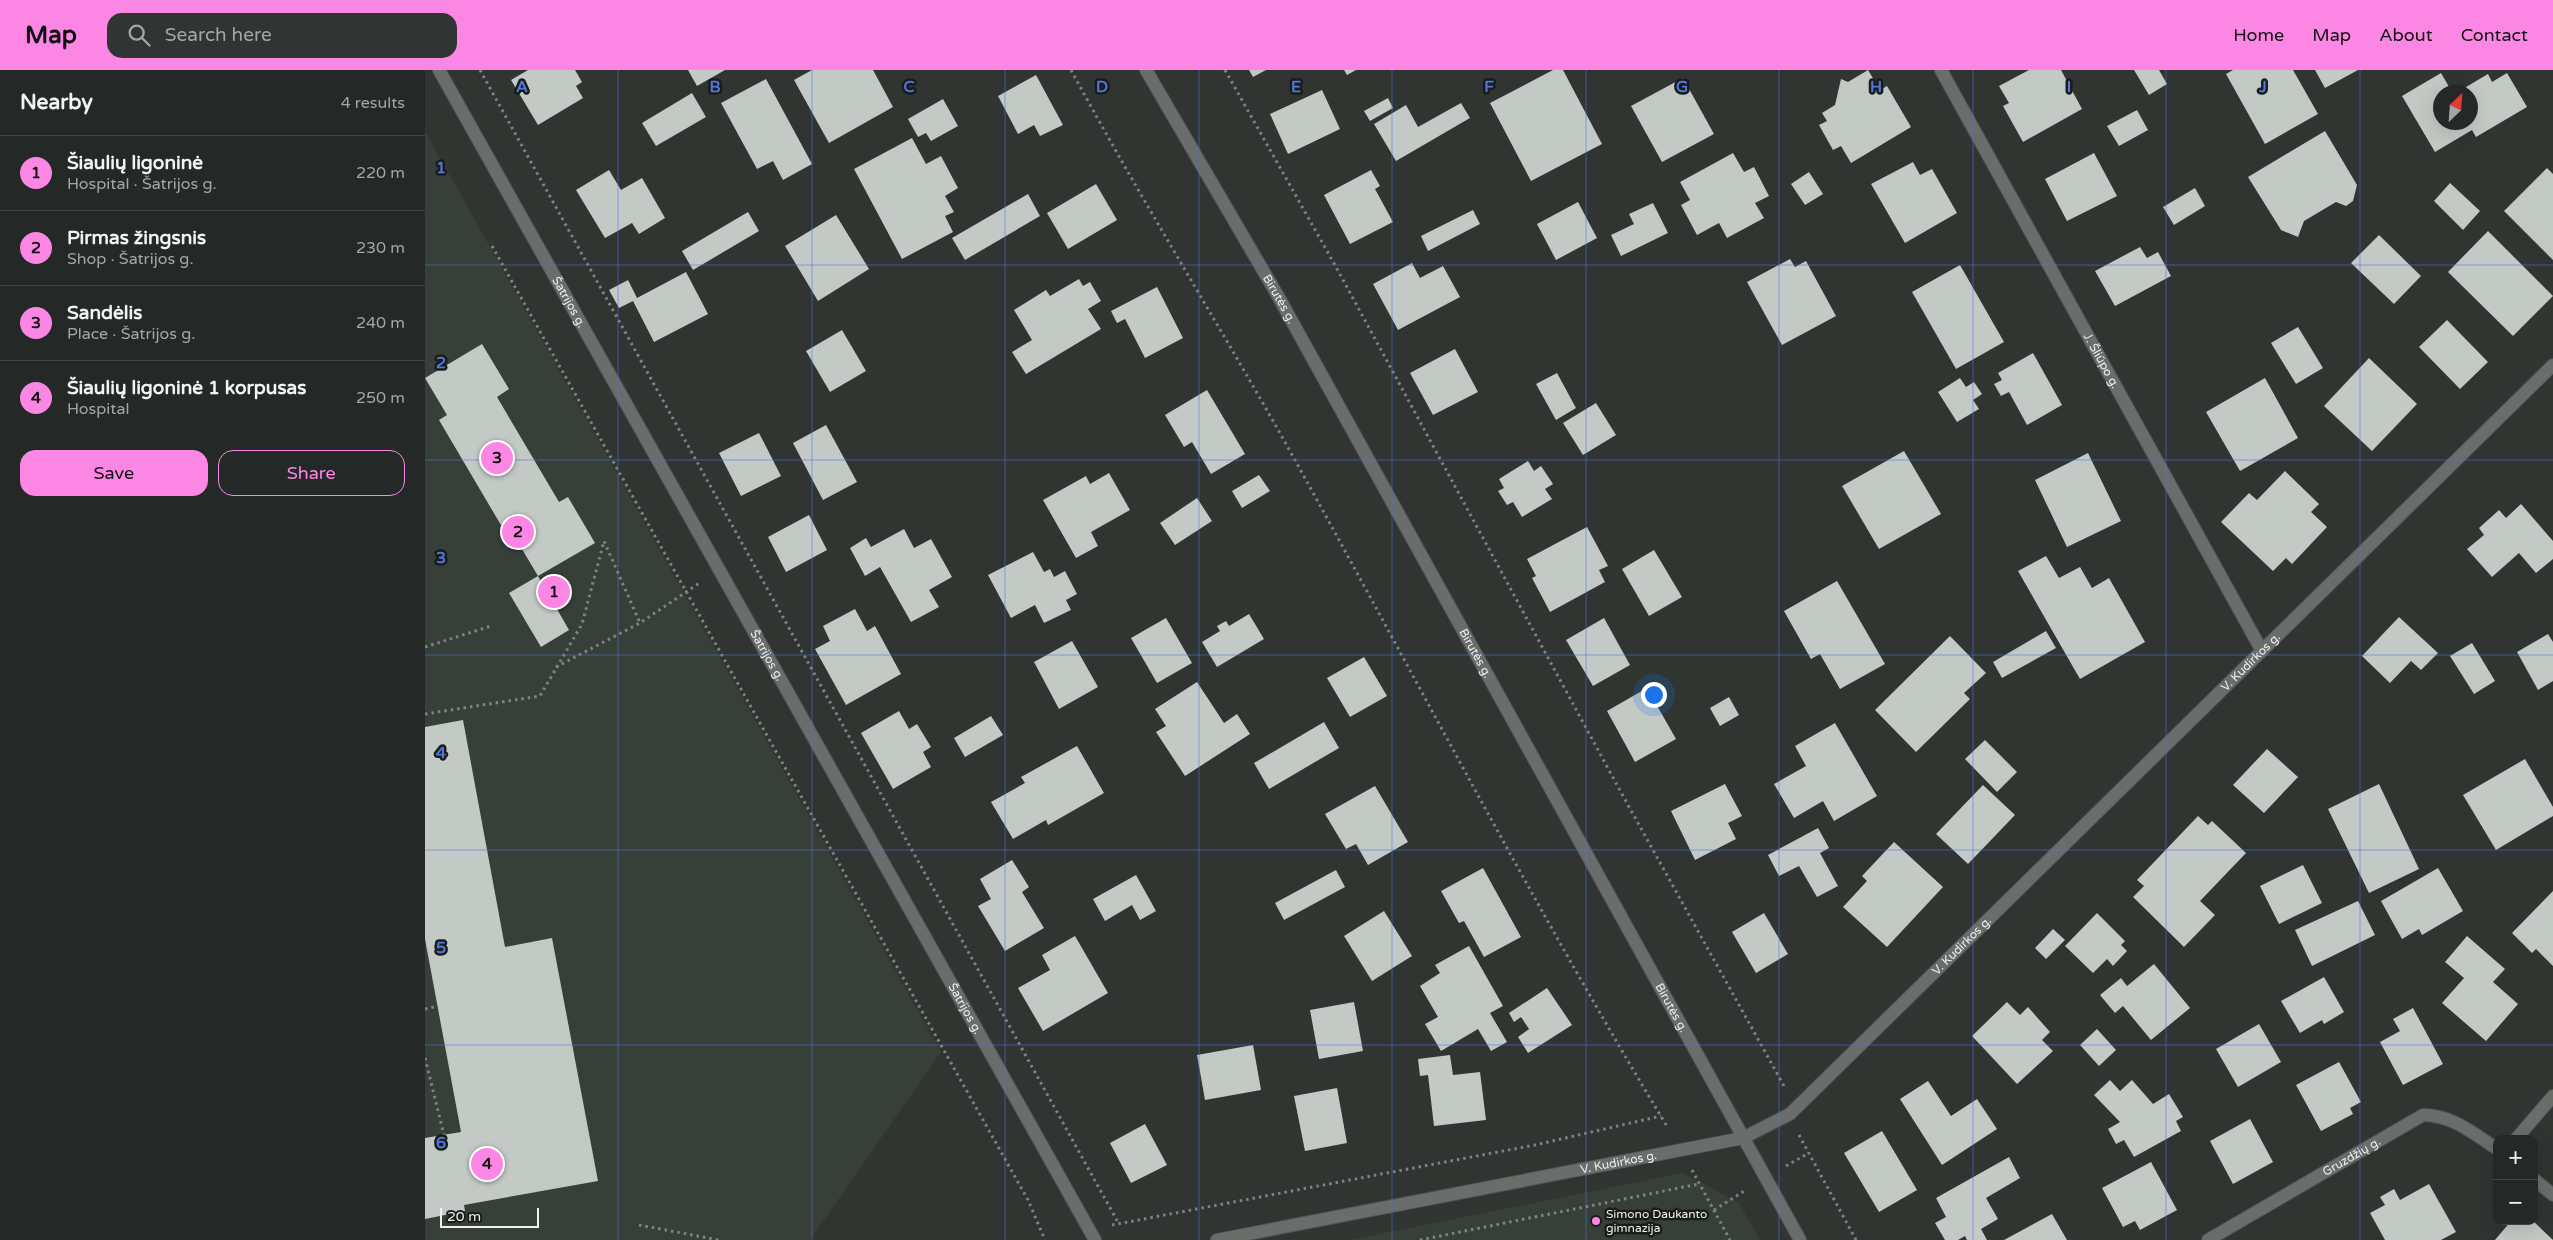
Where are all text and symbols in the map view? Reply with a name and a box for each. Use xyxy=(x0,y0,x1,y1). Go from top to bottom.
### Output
search box xyxy=(107,13,457,58)
text: Map xyxy=(25,21,77,50)
icon: search xyxy=(125,21,153,49)
text: Search here xyxy=(165,24,272,46)
text: Home xyxy=(2233,24,2284,46)
text: Map xyxy=(2312,24,2351,46)
text: About xyxy=(2379,24,2433,46)
text: Contact xyxy=(2461,24,2528,46)
text: A xyxy=(516,77,528,97)
text: B xyxy=(709,77,721,97)
text: C xyxy=(903,77,915,97)
text: D xyxy=(1096,77,1108,97)
text: E xyxy=(1291,77,1301,97)
text: F xyxy=(1484,77,1494,97)
text: G xyxy=(1676,77,1688,97)
text: H xyxy=(1870,77,1882,97)
text: I xyxy=(2067,77,2071,97)
text: J xyxy=(2258,77,2267,97)
north arrow xyxy=(2433,85,2478,130)
text: Nearby xyxy=(20,90,93,115)
text: 4 results xyxy=(341,93,405,113)
text: Šiaulių ligoninė xyxy=(67,152,203,174)
text: 1 xyxy=(436,158,446,178)
text: 1 xyxy=(31,163,41,183)
text: 220 m xyxy=(356,163,405,183)
text: Hospital · Šatrijos g. xyxy=(67,174,217,194)
text: Pirmas žingsnis xyxy=(67,227,206,249)
text: 2 xyxy=(31,238,41,258)
text: 230 m xyxy=(356,238,405,258)
text: Shop · Šatrijos g. xyxy=(67,249,194,269)
street label: Birutės g. xyxy=(1260,272,1299,326)
street label: Šatrijos g. xyxy=(549,274,589,330)
text: Sandėlis xyxy=(67,302,142,324)
text: 3 xyxy=(31,313,41,333)
text: 240 m xyxy=(356,313,405,333)
text: Place · Šatrijos g. xyxy=(67,324,195,344)
street label: J. Šliūpo g. xyxy=(2081,330,2122,391)
text: 2 xyxy=(436,353,446,373)
text: Šiaulių ligoninė 1 korpusas xyxy=(67,377,306,399)
text: 4 xyxy=(31,388,41,408)
text: 250 m xyxy=(356,388,405,408)
text: Hospital xyxy=(67,399,129,419)
pin: 3 xyxy=(481,439,513,477)
button: Save xyxy=(20,450,208,496)
button: Share xyxy=(218,450,405,496)
pin: 2 xyxy=(502,513,534,551)
text: 3 xyxy=(436,548,446,568)
pin: 1 xyxy=(538,573,570,611)
street label: Birutės g. xyxy=(1456,626,1495,680)
street label: Šatrijos g. xyxy=(747,627,787,683)
street label: V. Kudirkos g. xyxy=(2218,630,2283,694)
your location xyxy=(1641,682,1667,708)
text: 4 xyxy=(436,743,446,763)
street label: V. Kudirkos g. xyxy=(1929,913,1994,978)
text: 5 xyxy=(436,938,446,958)
street label: Šatrijos g. xyxy=(945,981,985,1036)
street label: Birutės g. xyxy=(1652,981,1691,1035)
text: 6 xyxy=(436,1133,446,1153)
street label: Gruzdžių g. xyxy=(2320,1134,2383,1179)
map controls xyxy=(2493,1135,2538,1225)
button: + xyxy=(2493,1135,2538,1180)
pin: 4 xyxy=(471,1145,503,1183)
street label: V. Kudirkos g. xyxy=(1579,1148,1658,1176)
button: − xyxy=(2493,1180,2538,1225)
scale bar xyxy=(440,1205,539,1228)
place label: Simono Daukanto gimnazija xyxy=(1606,1207,1707,1235)
text: 20 m xyxy=(447,1208,481,1225)
marker: Simono Daukanto gimnazija xyxy=(1590,1215,1602,1227)

